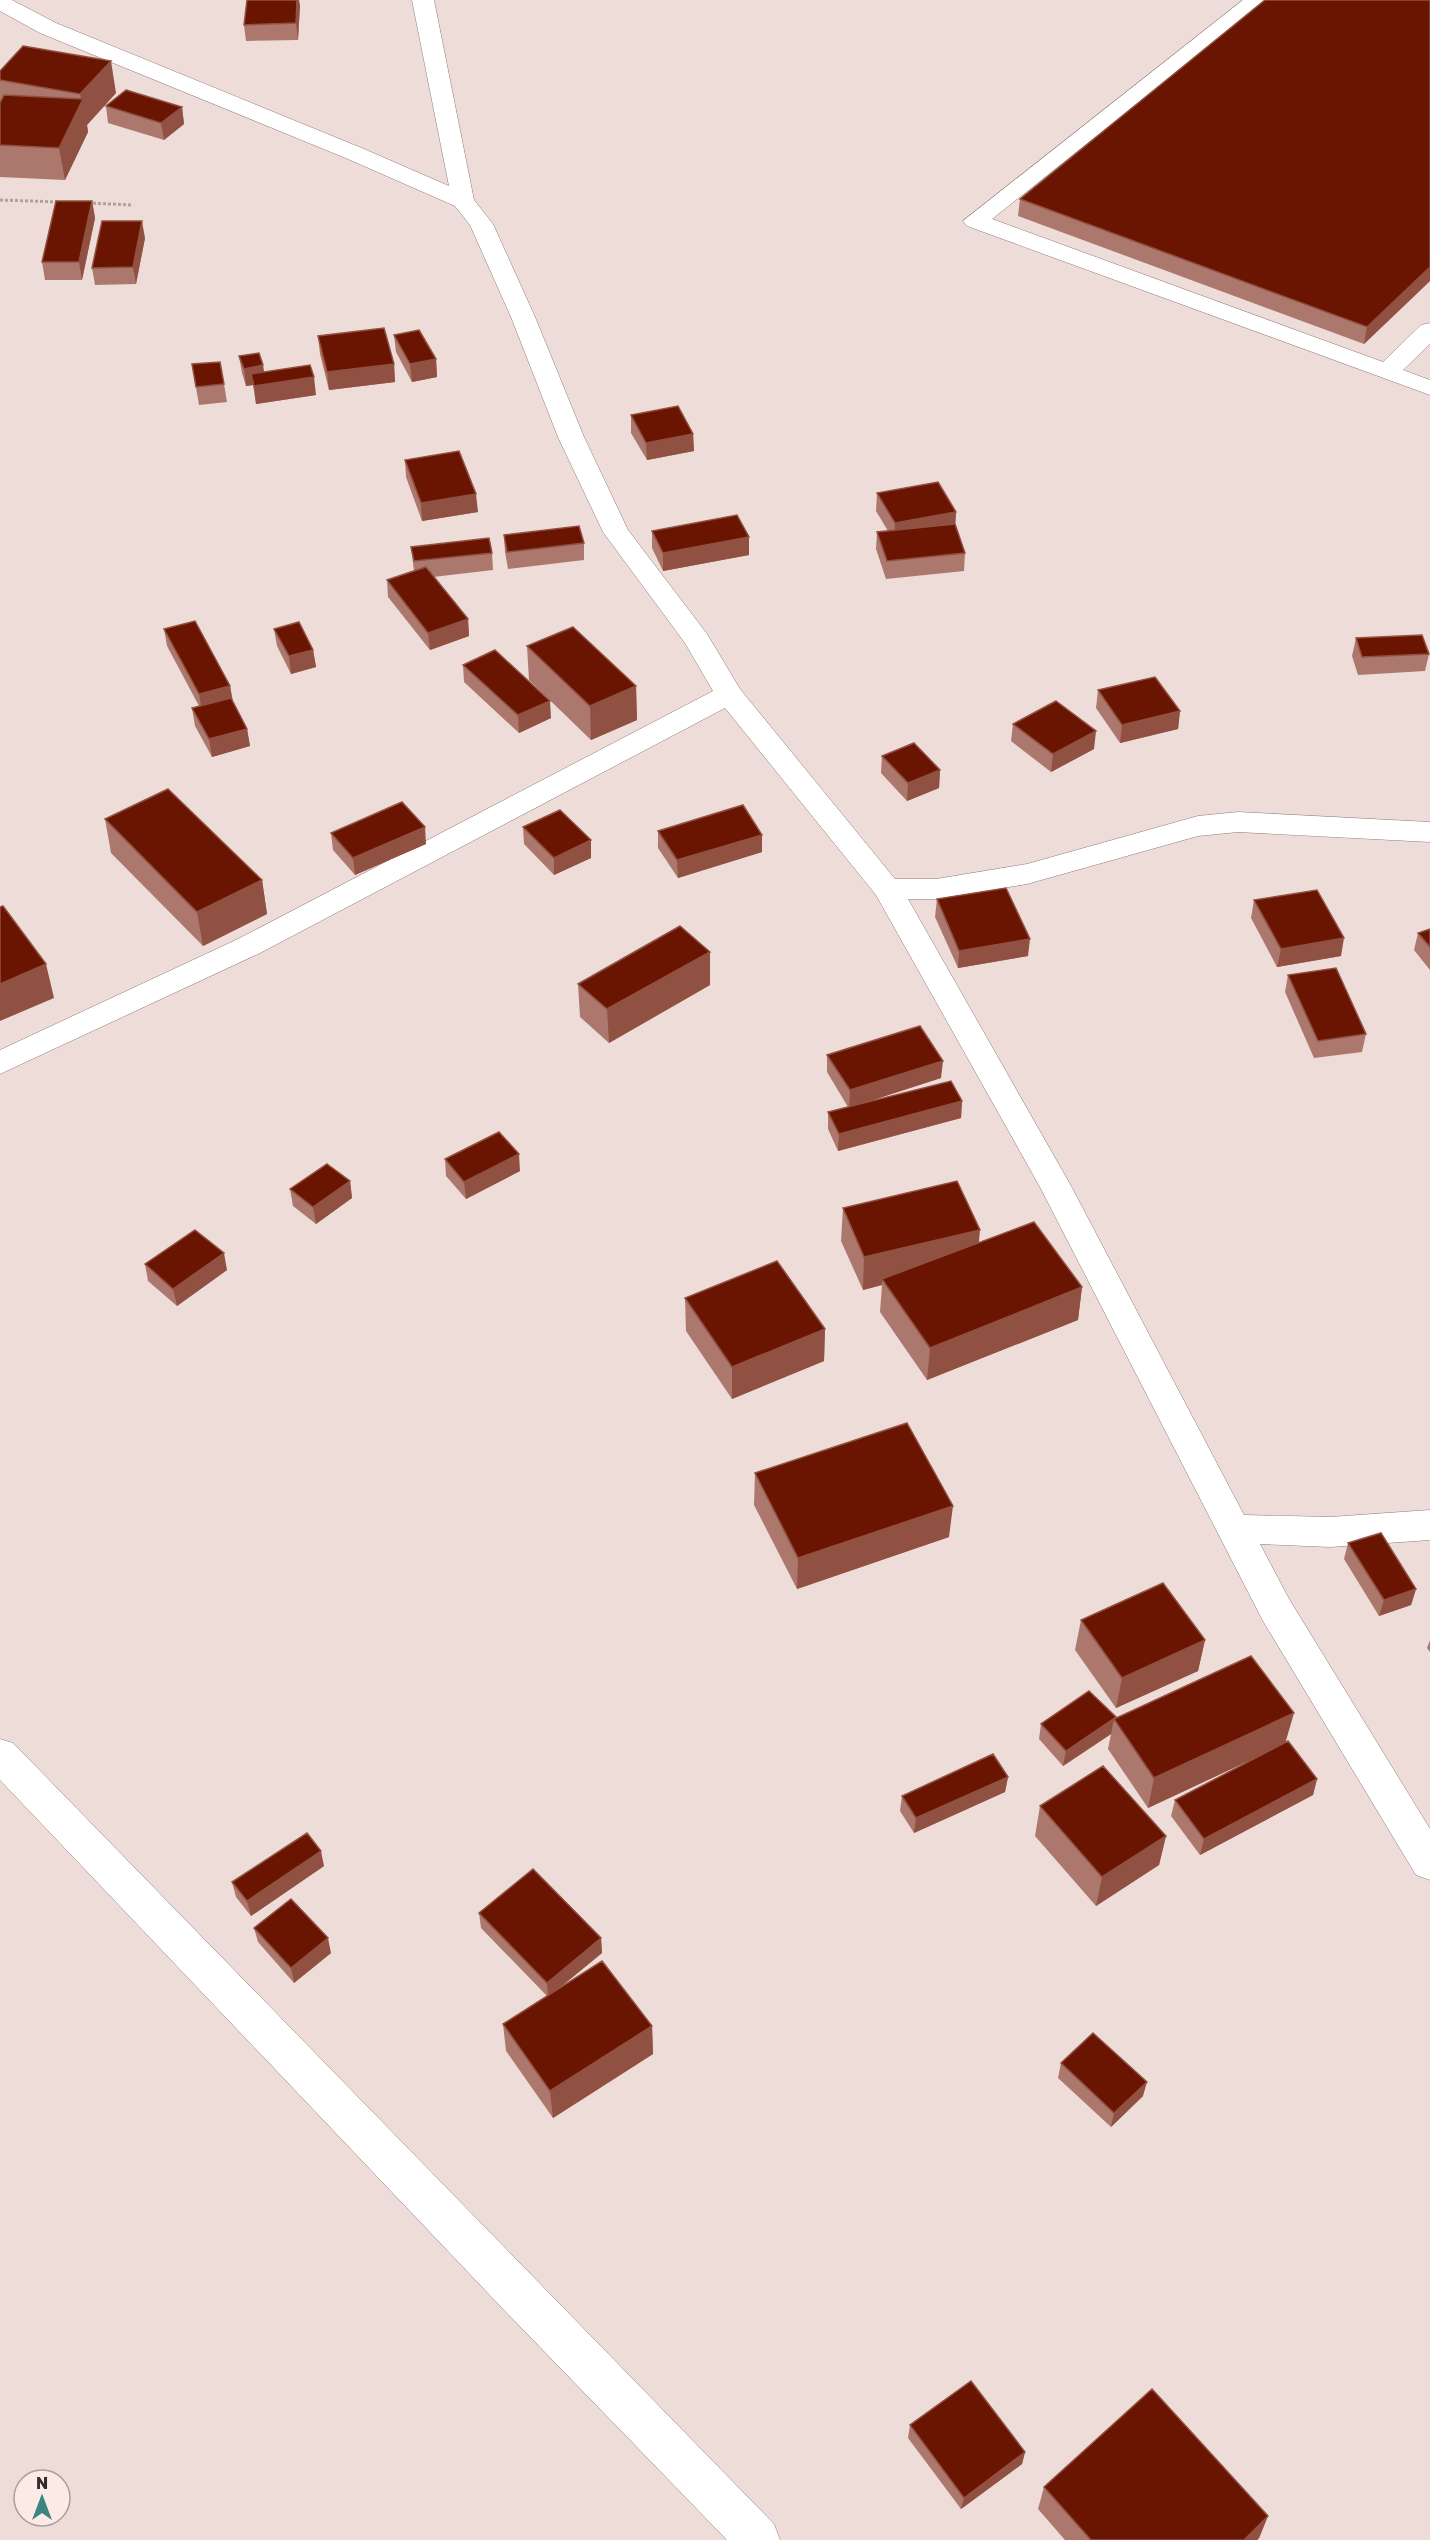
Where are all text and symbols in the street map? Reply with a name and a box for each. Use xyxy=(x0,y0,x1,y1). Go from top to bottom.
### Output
north arrow xyxy=(12,2468,72,2528)
text: N xyxy=(36,2473,48,2493)

